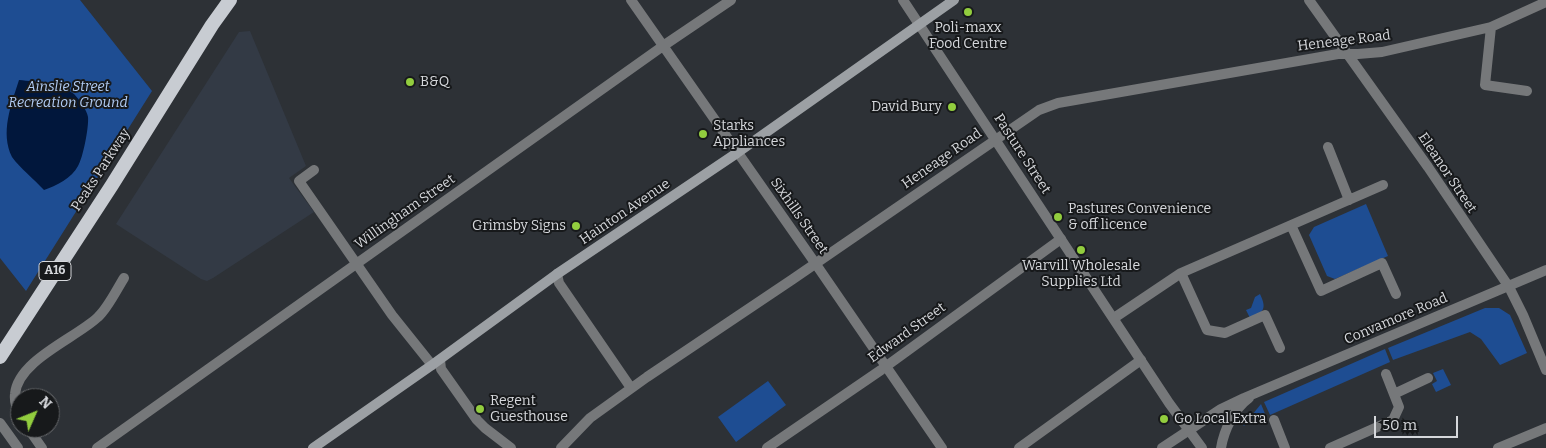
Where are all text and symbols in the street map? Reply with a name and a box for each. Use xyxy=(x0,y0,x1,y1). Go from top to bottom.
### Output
marker: Poli-maxx Food Centre xyxy=(962,6,974,18)
place label: Poli-maxx Food Centre xyxy=(929,20,1007,52)
street label: Heneage Road xyxy=(1296,27,1392,55)
place label: B&Q xyxy=(420,74,449,90)
marker: B&Q xyxy=(404,76,416,88)
park label: Ainslie Street Recreation Ground xyxy=(8,79,128,111)
place label: David Bury xyxy=(871,99,942,115)
marker: David Bury xyxy=(946,101,958,113)
street label: Pasture Street xyxy=(990,111,1054,197)
place label: Starks Appliances xyxy=(713,118,785,150)
street label: Peaks Parkway xyxy=(68,125,134,215)
street label: Heneage Road xyxy=(899,125,985,193)
marker: Starks Appliances xyxy=(697,128,709,140)
street label: Eleanor Street xyxy=(1414,130,1480,216)
street label: Willingham Street xyxy=(352,171,458,253)
street label: Sixhills Street xyxy=(766,175,832,257)
street label: Hainton Avenue xyxy=(577,176,673,248)
place label: Pastures Convenience & off licence xyxy=(1068,201,1211,233)
marker: Pastures Convenience & off licence xyxy=(1052,211,1064,223)
place label: Grimsby Signs xyxy=(472,218,566,234)
marker: Grimsby Signs xyxy=(570,220,582,232)
marker: Warvill Wholesale Supplies Ltd xyxy=(1075,244,1087,256)
place label: Warvill Wholesale Supplies Ltd xyxy=(1022,258,1140,290)
road number: A16 xyxy=(39,262,71,280)
street label: Convamore Road xyxy=(1342,290,1450,348)
street label: Edward Street xyxy=(865,299,949,367)
north arrow xyxy=(10,388,60,438)
text: N xyxy=(36,393,55,413)
place label: Regent Guesthouse xyxy=(490,393,568,426)
marker: Regent Guesthouse xyxy=(474,403,486,415)
scale bar xyxy=(1376,406,1460,438)
place label: Go Local Extra xyxy=(1174,411,1266,427)
marker: Go Local Extra xyxy=(1158,413,1170,425)
text: 50 m xyxy=(1382,416,1417,434)

